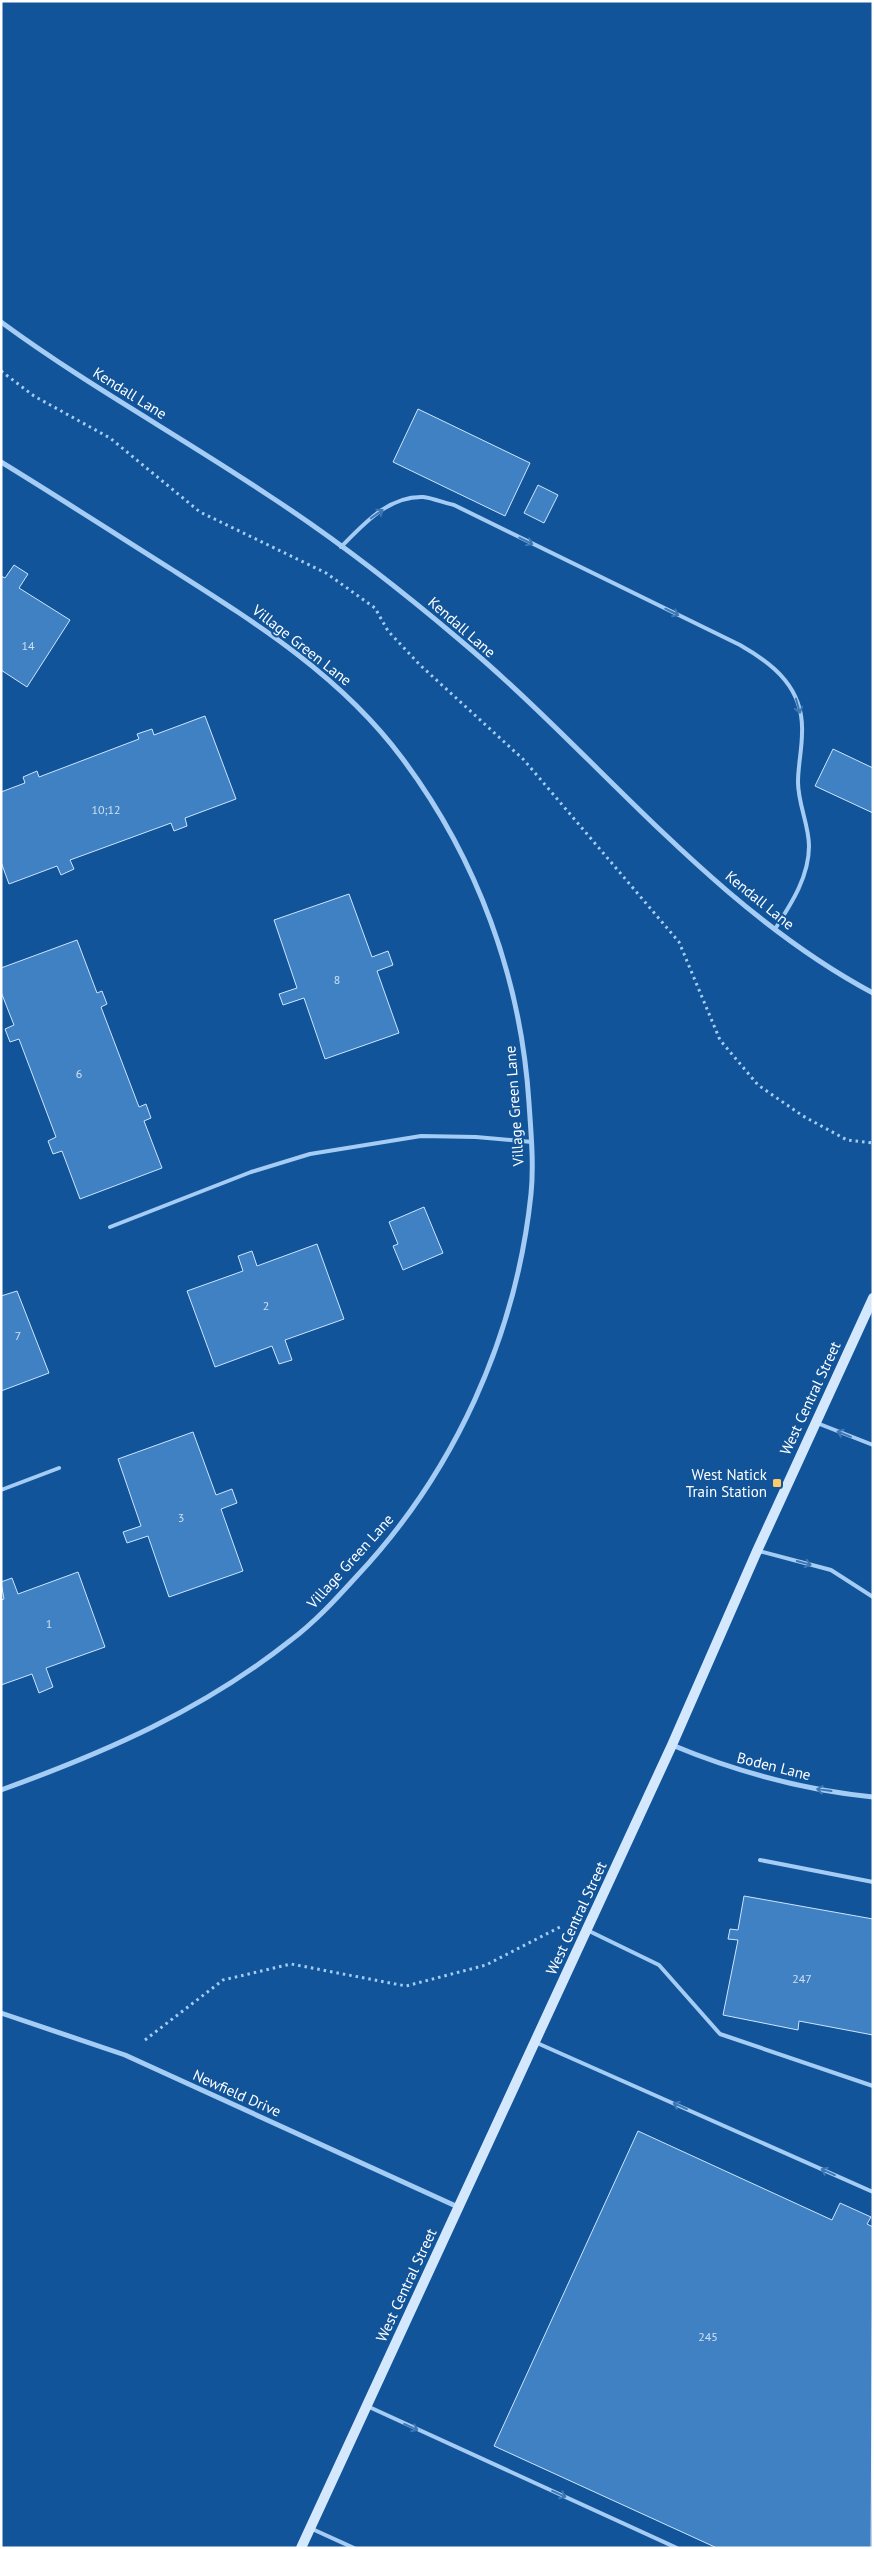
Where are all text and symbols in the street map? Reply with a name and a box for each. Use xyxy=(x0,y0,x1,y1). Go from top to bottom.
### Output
street label: Kendall Lane xyxy=(90,363,170,423)
one-way arrow xyxy=(370,509,384,519)
one-way arrow xyxy=(518,537,533,546)
street label: Kendall Lane xyxy=(424,593,500,661)
street label: Village Green Lane xyxy=(248,600,355,690)
one-way arrow xyxy=(664,608,679,617)
house number: 14 xyxy=(21,638,35,653)
one-way arrow xyxy=(793,698,803,714)
house number: 10;12 xyxy=(91,802,121,817)
street label: Kendall Lane xyxy=(722,866,798,934)
house number: 8 xyxy=(334,972,340,987)
street label: Village Green Lane xyxy=(500,1045,528,1168)
house number: 6 xyxy=(76,1066,82,1081)
house number: 2 xyxy=(263,1298,269,1313)
house number: 7 xyxy=(15,1328,21,1343)
street label: West Central Street xyxy=(775,1338,845,1458)
one-way arrow xyxy=(837,1429,852,1438)
place label: West Natick Train Station xyxy=(686,1465,768,1501)
marker: West Natick Train Station xyxy=(771,1477,783,1489)
house number: 3 xyxy=(178,1510,184,1525)
street label: Village Green Lane xyxy=(302,1510,397,1613)
one-way arrow xyxy=(796,1559,812,1568)
house number: 1 xyxy=(46,1616,52,1631)
street label: Boden Lane xyxy=(735,1748,813,1784)
one-way arrow xyxy=(817,1785,833,1795)
street label: West Central Street xyxy=(541,1858,611,1978)
house number: 247 xyxy=(792,1971,812,1986)
street label: Newfield Drive xyxy=(190,2065,284,2121)
one-way arrow xyxy=(673,2101,688,2111)
one-way arrow xyxy=(821,2167,836,2177)
street label: West Central Street xyxy=(371,2225,441,2345)
house number: 245 xyxy=(698,2329,718,2344)
one-way arrow xyxy=(403,2422,418,2432)
one-way arrow xyxy=(551,2490,566,2499)

